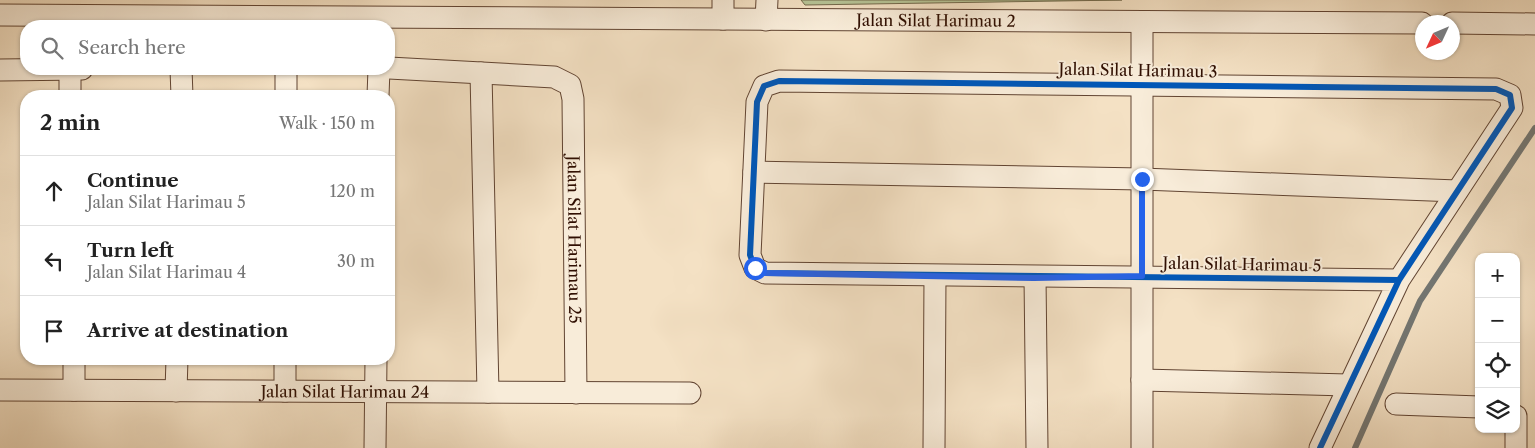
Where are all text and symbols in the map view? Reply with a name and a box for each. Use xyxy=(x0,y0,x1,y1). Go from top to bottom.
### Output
street label: Jalan Silat Harimau 2 xyxy=(853,10,1016,31)
north arrow xyxy=(1415,15,1460,60)
search box xyxy=(20,20,395,75)
icon: search xyxy=(38,34,66,62)
text: Search here xyxy=(78,36,186,59)
street label: Jalan Silat Harimau 3 xyxy=(1055,59,1218,81)
text: 2 min xyxy=(40,110,100,135)
text: Walk · 150 m xyxy=(279,113,375,133)
street label: Jalan Silat Harimau 25 xyxy=(564,152,585,324)
route end xyxy=(1131,168,1154,191)
text: Continue xyxy=(87,169,179,192)
icon: ahead xyxy=(40,177,68,205)
text: 120 m xyxy=(330,181,375,201)
text: Jalan Silat Harimau 5 xyxy=(87,192,246,212)
text: Turn left xyxy=(87,239,174,262)
icon: left xyxy=(40,247,68,275)
text: 30 m xyxy=(337,251,375,271)
street label: Jalan Silat Harimau 5 xyxy=(1159,253,1322,275)
map controls xyxy=(1475,253,1520,433)
button: + xyxy=(1475,253,1520,298)
route start xyxy=(744,257,767,280)
text: Jalan Silat Harimau 4 xyxy=(87,262,246,282)
button: − xyxy=(1475,298,1520,343)
icon: arrive xyxy=(40,317,68,345)
text: Arrive at destination xyxy=(87,319,288,342)
button: locate xyxy=(1475,343,1520,388)
street label: Jalan Silat Harimau 24 xyxy=(258,381,429,402)
button: layers xyxy=(1475,388,1520,433)

